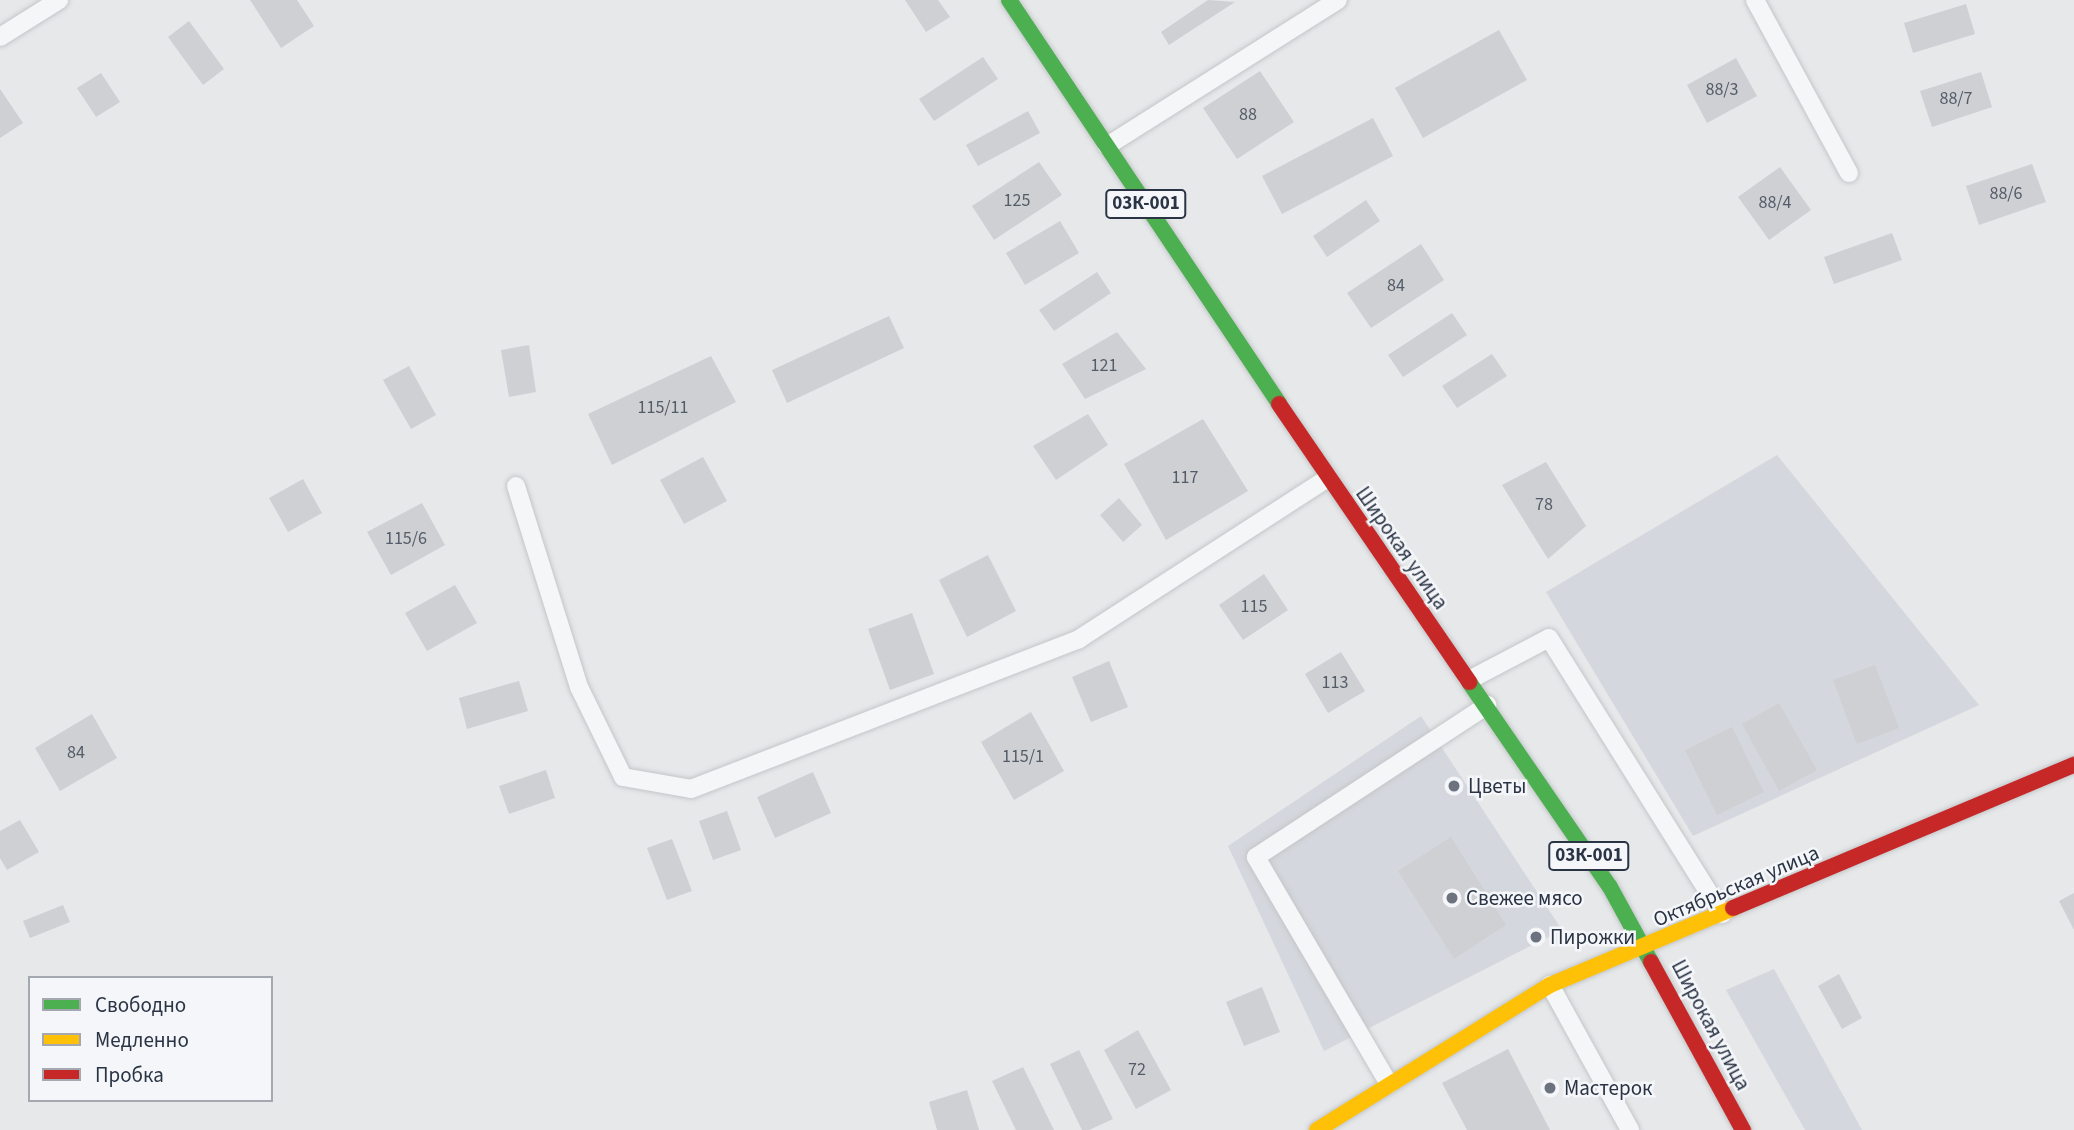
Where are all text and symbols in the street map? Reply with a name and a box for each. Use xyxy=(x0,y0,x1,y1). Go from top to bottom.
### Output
house number: 88/3 xyxy=(1705,79,1739,101)
house number: 88/7 xyxy=(1939,88,1973,110)
house number: 88 xyxy=(1239,104,1257,126)
house number: 88/6 xyxy=(1989,183,2023,205)
road number: 03К-001 xyxy=(1104,188,1188,220)
house number: 125 xyxy=(1004,190,1030,212)
house number: 88/4 xyxy=(1758,192,1792,214)
house number: 84 xyxy=(1387,275,1405,297)
house number: 121 xyxy=(1091,355,1117,377)
house number: 115/11 xyxy=(637,397,689,419)
house number: 117 xyxy=(1172,467,1198,489)
street label: Широкая улица xyxy=(1350,482,1454,614)
house number: 78 xyxy=(1535,494,1553,516)
house number: 115/6 xyxy=(385,528,427,550)
house number: 115 xyxy=(1241,596,1267,618)
house number: 113 xyxy=(1322,672,1348,694)
house number: 84 xyxy=(67,742,85,764)
house number: 115/1 xyxy=(1002,746,1044,768)
place label: Цветы xyxy=(1468,773,1526,799)
marker: Цветы xyxy=(1446,778,1462,794)
street label: Октябрьская улица xyxy=(1649,840,1823,932)
road number: 03К-001 xyxy=(1547,841,1631,872)
place label: Свежее мясо xyxy=(1466,885,1583,911)
marker: Свежее мясо xyxy=(1444,890,1460,906)
place label: Пирожки xyxy=(1550,924,1635,950)
marker: Пирожки xyxy=(1528,929,1544,945)
street label: Широкая улица xyxy=(1666,955,1756,1095)
legend xyxy=(28,976,273,1102)
text: Свободно xyxy=(95,990,186,1020)
text: Медленно xyxy=(95,1025,189,1055)
house number: 72 xyxy=(1128,1059,1146,1081)
text: Пробка xyxy=(95,1060,164,1090)
place label: Мастерок xyxy=(1564,1075,1652,1101)
marker: Мастерок xyxy=(1542,1080,1558,1096)

